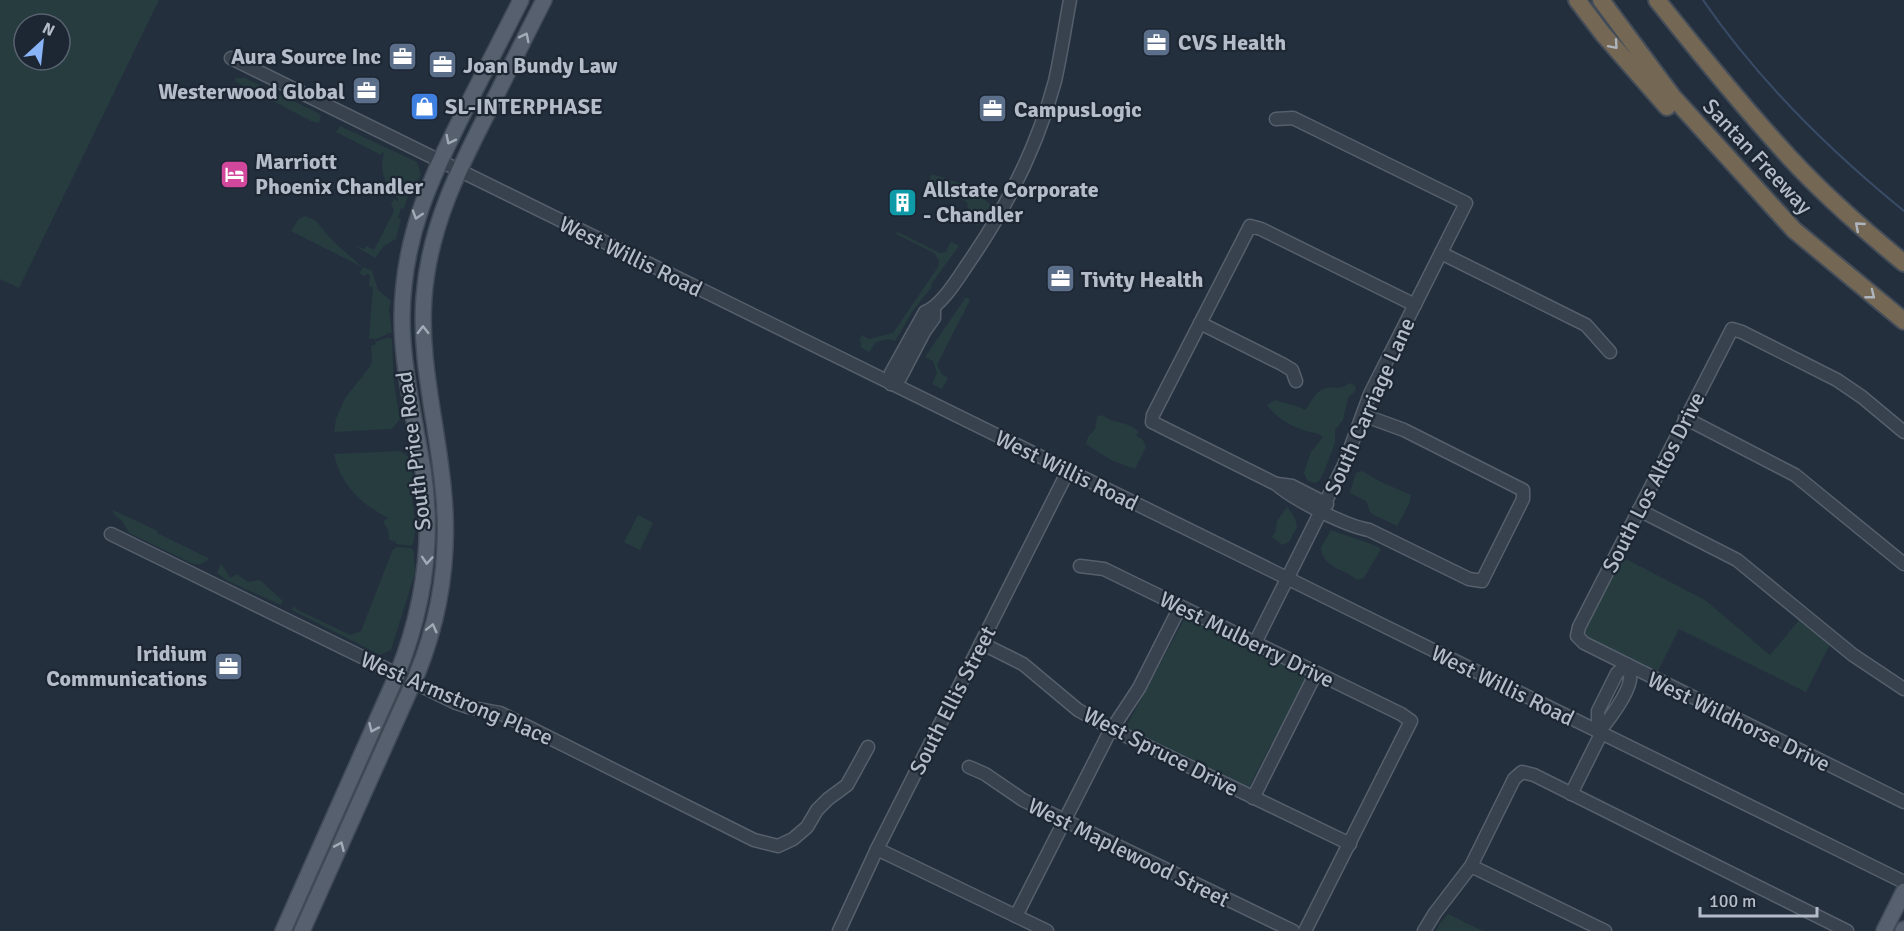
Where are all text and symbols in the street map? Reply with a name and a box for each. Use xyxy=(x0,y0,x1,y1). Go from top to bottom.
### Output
north arrow xyxy=(12,12,72,72)
text: N xyxy=(39,18,58,41)
office icon: CVS Health xyxy=(1141,26,1173,58)
place label: CVS Health xyxy=(1178,29,1286,56)
one-way arrow xyxy=(518,32,529,43)
one-way arrow xyxy=(1607,39,1618,49)
office icon: Aura Source Inc xyxy=(386,40,418,72)
place label: Aura Source Inc xyxy=(231,43,381,70)
office icon: Joan Bundy Law xyxy=(426,49,458,81)
place label: Joan Bundy Law xyxy=(463,52,618,79)
office icon: Westerwood Global xyxy=(350,75,382,107)
place label: Westerwood Global xyxy=(158,78,345,105)
shop icon: SL-INTERPHASE xyxy=(408,90,440,122)
place label: SL-INTERPHASE xyxy=(445,93,603,120)
office icon: CampusLogic xyxy=(977,93,1009,125)
street label: Santan Freeway xyxy=(1697,93,1819,220)
place label: CampusLogic xyxy=(1014,96,1142,123)
one-way arrow xyxy=(445,134,457,145)
place label: Marriott Phoenix Chandler xyxy=(255,148,423,200)
hotel icon: Marriott Phoenix Chandler xyxy=(218,158,250,190)
place label: Allstate Corporate - Chandler xyxy=(923,176,1099,228)
building icon: Allstate Corporate - Chandler xyxy=(886,186,918,218)
one-way arrow xyxy=(412,209,425,220)
street label: West Willis Road xyxy=(555,210,707,303)
one-way arrow xyxy=(1855,222,1866,233)
office icon: Tivity Health xyxy=(1044,263,1076,295)
place label: Tivity Health xyxy=(1081,266,1204,293)
one-way arrow xyxy=(1864,287,1875,298)
street label: South Carriage Lane xyxy=(1318,313,1421,499)
one-way arrow xyxy=(417,326,429,335)
street label: South Price Road xyxy=(390,370,437,532)
street label: South Los Altos Drive xyxy=(1596,387,1711,577)
street label: West Willis Road xyxy=(991,424,1143,517)
one-way arrow xyxy=(421,555,434,564)
street label: West Mulberry Drive xyxy=(1155,585,1339,693)
street label: South Ellis Street xyxy=(903,621,1002,779)
one-way arrow xyxy=(425,623,438,633)
street label: West Willis Road xyxy=(1427,639,1579,732)
place label: Iridium Communications xyxy=(46,640,207,692)
street label: West Armstrong Place xyxy=(357,646,557,751)
office icon: Iridium Communications xyxy=(212,650,244,682)
street label: West Wildhorse Drive xyxy=(1643,666,1835,777)
street label: West Spruce Drive xyxy=(1079,701,1243,802)
one-way arrow xyxy=(368,722,380,733)
street label: West Maplewood Street xyxy=(1024,792,1234,913)
one-way arrow xyxy=(332,841,344,852)
scale bar xyxy=(1700,880,1817,918)
text: 100 m xyxy=(1709,890,1756,912)

